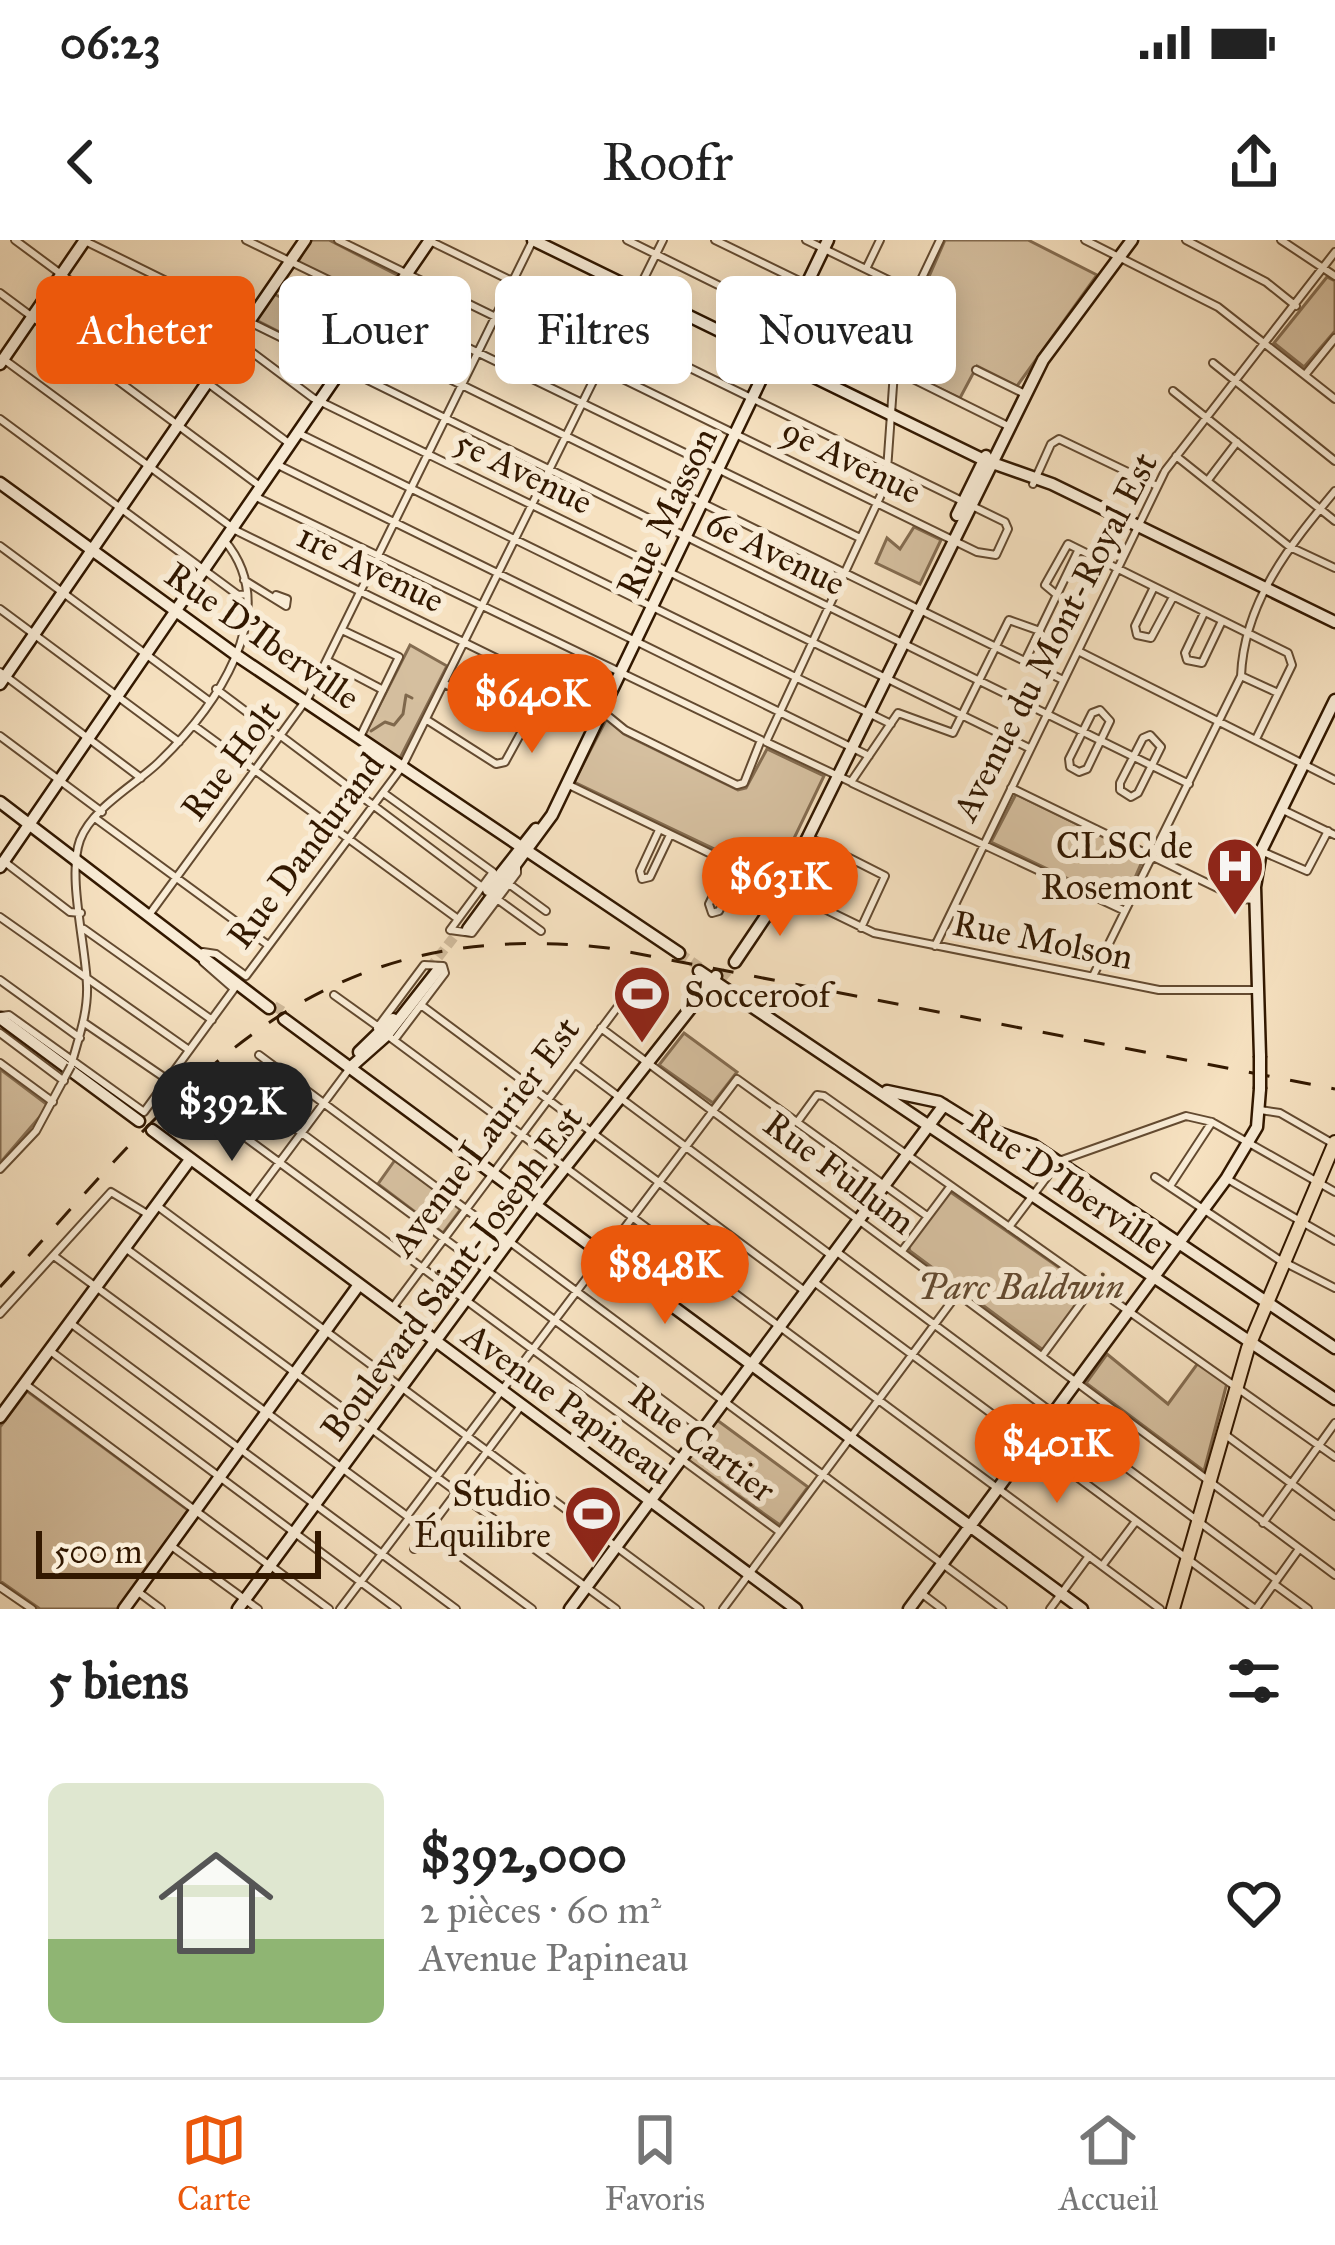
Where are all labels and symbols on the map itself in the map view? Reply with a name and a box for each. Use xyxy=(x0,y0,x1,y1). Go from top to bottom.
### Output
street label: 9e Avenue xyxy=(774,408,929,514)
street label: 5e Avenue xyxy=(448,420,600,524)
street label: Rue Masson xyxy=(607,420,727,605)
street label: Avenue du Mont-Royal Est xyxy=(942,445,1167,830)
street label: 6e Avenue xyxy=(699,500,852,605)
street label: 1re Avenue xyxy=(290,513,451,622)
street label: Rue D'Iberville xyxy=(157,552,368,719)
pin: $640K xyxy=(448,654,616,756)
street label: Rue Holt xyxy=(172,692,290,829)
street label: Rue Dandurand xyxy=(218,744,394,957)
place label: CLSC de Rosemont xyxy=(1041,824,1193,909)
hospital icon: CLSC de Rosemont xyxy=(1204,835,1266,917)
pin: $631K xyxy=(696,837,864,939)
street label: Rue Molson xyxy=(949,901,1137,979)
sports icon: Socceroof xyxy=(611,963,673,1045)
place label: Socceroof xyxy=(684,973,836,1017)
street label: Avenue Laurier Est xyxy=(379,1008,589,1266)
pin: $392K xyxy=(148,1062,316,1164)
street label: Boulevard Saint-Joseph Est xyxy=(312,1097,592,1450)
street label: Rue D'Iberville xyxy=(960,1101,1173,1265)
street label: Rue Fullum xyxy=(755,1102,924,1244)
pin: $848K xyxy=(581,1225,749,1327)
park label: Parc Baldwin xyxy=(918,1265,1124,1309)
street label: Avenue Papineau xyxy=(453,1312,681,1494)
street label: Rue Cartier xyxy=(621,1374,784,1512)
pin: $401K xyxy=(973,1404,1141,1506)
place label: Studio Équilibre xyxy=(414,1472,551,1557)
sports icon: Studio Équilibre xyxy=(562,1483,624,1565)
scale bar xyxy=(36,1525,321,1578)

